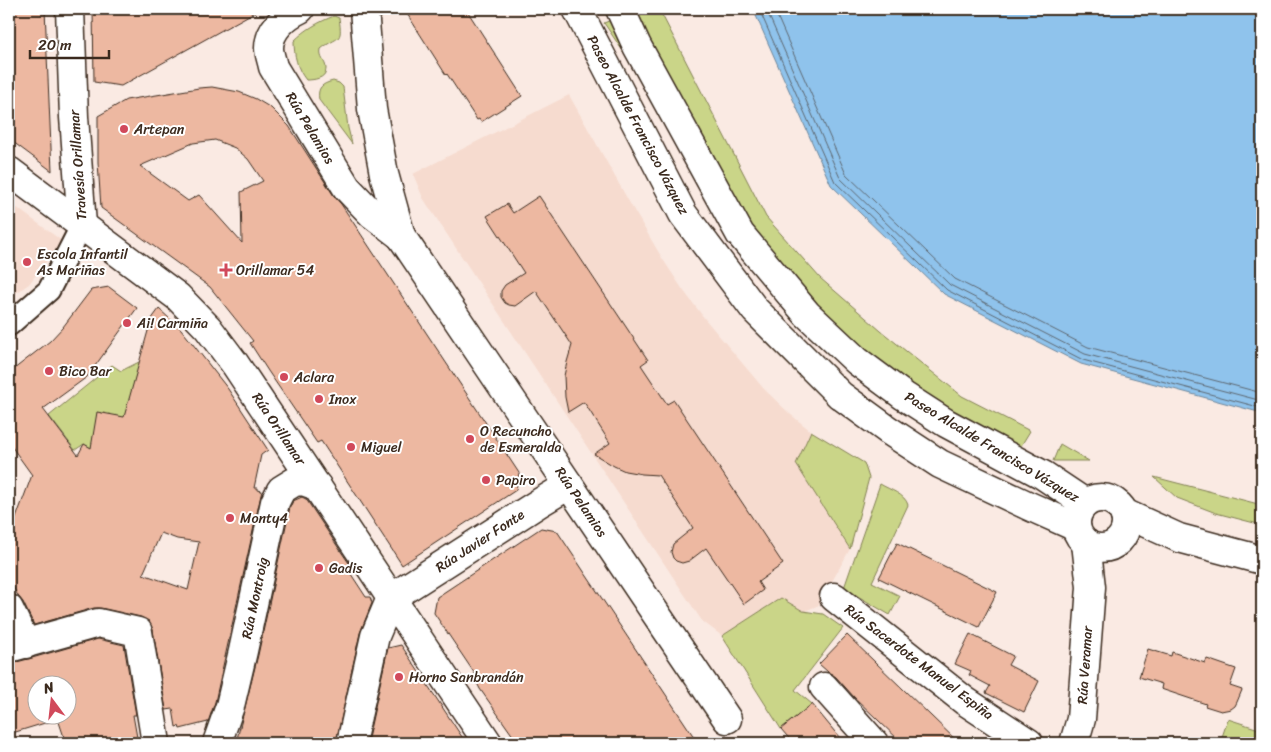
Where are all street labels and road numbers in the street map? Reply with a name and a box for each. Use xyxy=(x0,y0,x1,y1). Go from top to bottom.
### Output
street label: Paseo Alcalde Francisco Vázquez xyxy=(580,31,696,220)
street label: Rúa Pelamios xyxy=(279,87,342,169)
street label: Travesía Orillamar xyxy=(62,108,94,221)
street label: Paseo Alcalde Francisco Vázquez xyxy=(900,385,1085,510)
street label: Rúa Orillamar xyxy=(245,387,314,472)
street label: Rúa Pelamios xyxy=(548,462,614,543)
street label: Rúa Javier Fonte xyxy=(430,502,530,579)
street label: Rúa Montroig xyxy=(234,555,276,641)
street label: Rúa Sacerdote Manuel Espiña xyxy=(839,597,999,727)
street label: Rúa Veramar xyxy=(1070,624,1100,705)

